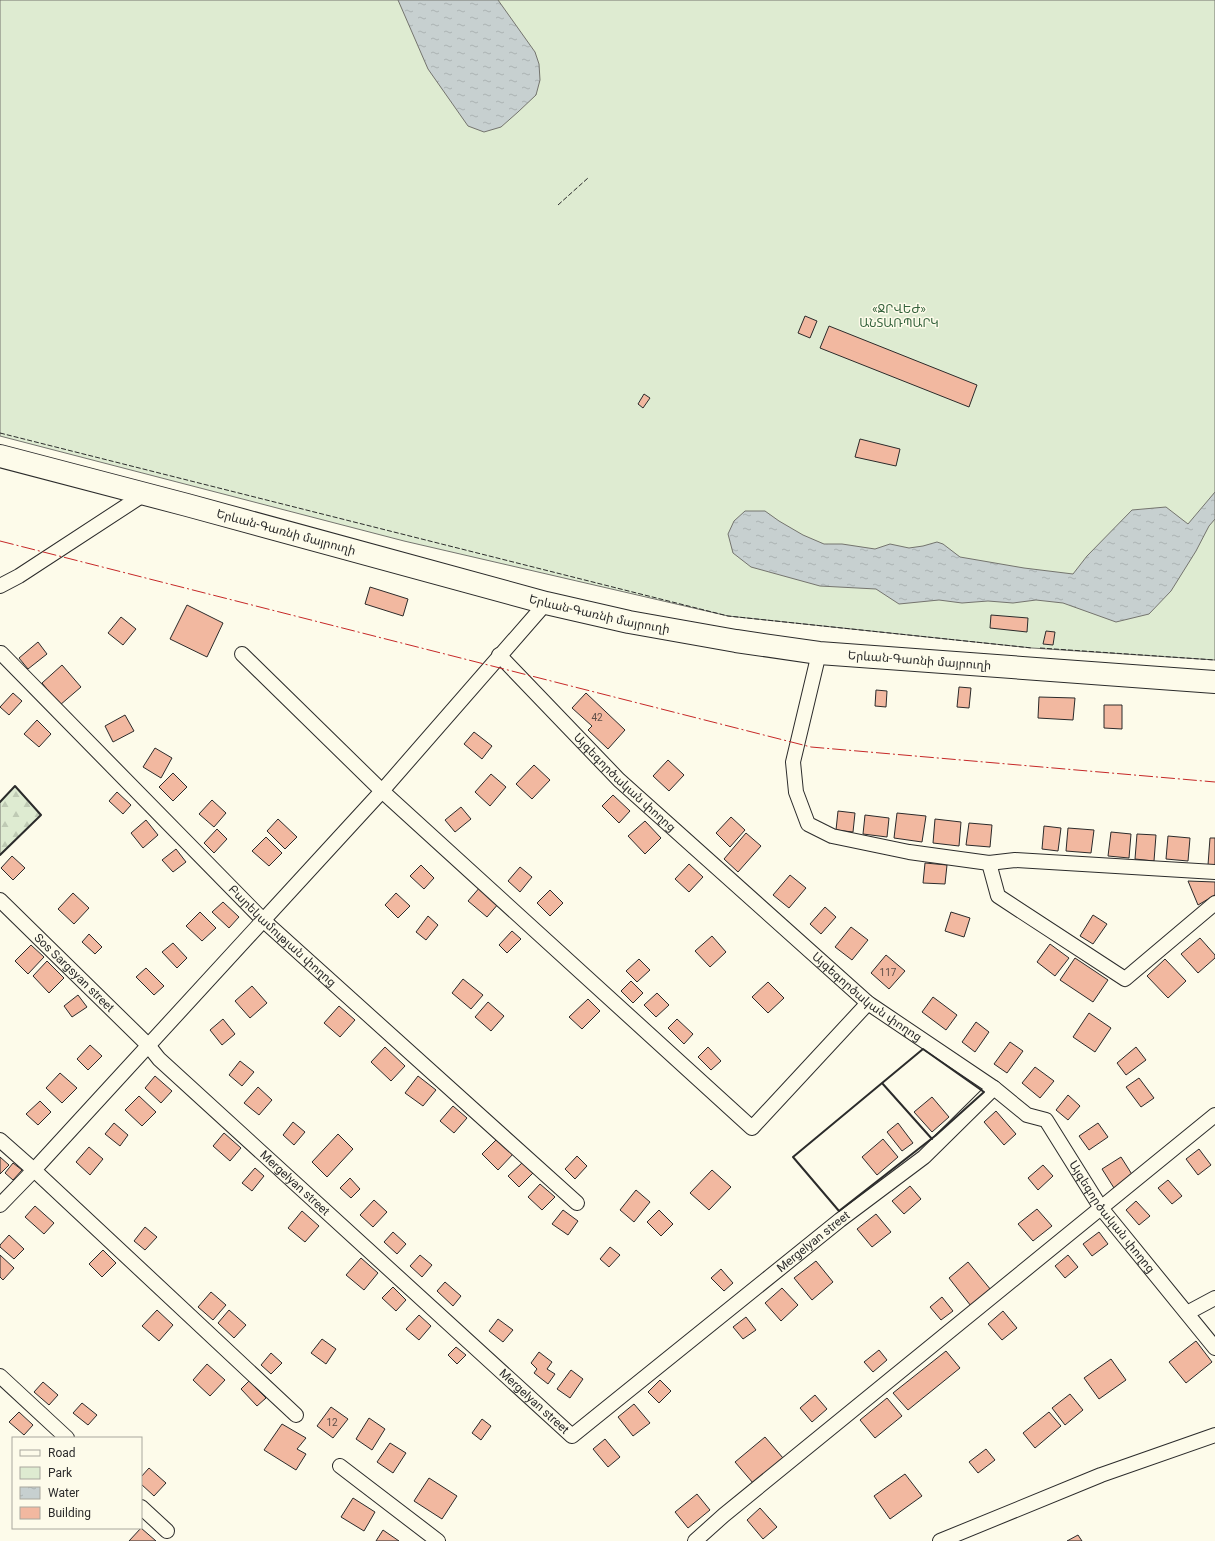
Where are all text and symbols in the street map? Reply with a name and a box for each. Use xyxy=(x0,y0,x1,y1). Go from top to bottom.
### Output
park label: «ՋՐՎԵԺ» ԱՆՏԱՌՊԱՐԿ xyxy=(859,302,939,330)
street label: Երևան-Գառնի մայրուղի xyxy=(215,506,357,558)
street label: Երևան-Գառնի մայրուղի xyxy=(527,592,671,636)
street label: Երևան-Գառնի մայրուղի xyxy=(847,648,992,673)
house number: 42 xyxy=(591,712,603,723)
street label: Այգեգործական փողոց xyxy=(571,730,679,834)
street label: Բարեկամության փողոց xyxy=(226,882,339,989)
street label: Sos Sargsyan street xyxy=(31,931,117,1015)
street label: Այգեգործական փողոց xyxy=(809,949,925,1044)
house number: 117 xyxy=(880,967,897,978)
street label: Mergelyan street xyxy=(257,1148,333,1218)
street label: Այգեգործական փողոց xyxy=(1066,1158,1158,1276)
street label: Mergelyan street xyxy=(774,1208,852,1275)
street label: Mergelyan street xyxy=(496,1366,572,1437)
house number: 12 xyxy=(326,1417,338,1428)
legend xyxy=(12,1437,142,1529)
text: Road xyxy=(48,1446,76,1460)
text: Park xyxy=(48,1466,73,1480)
text: Water xyxy=(48,1486,79,1500)
text: Building xyxy=(48,1506,91,1520)

